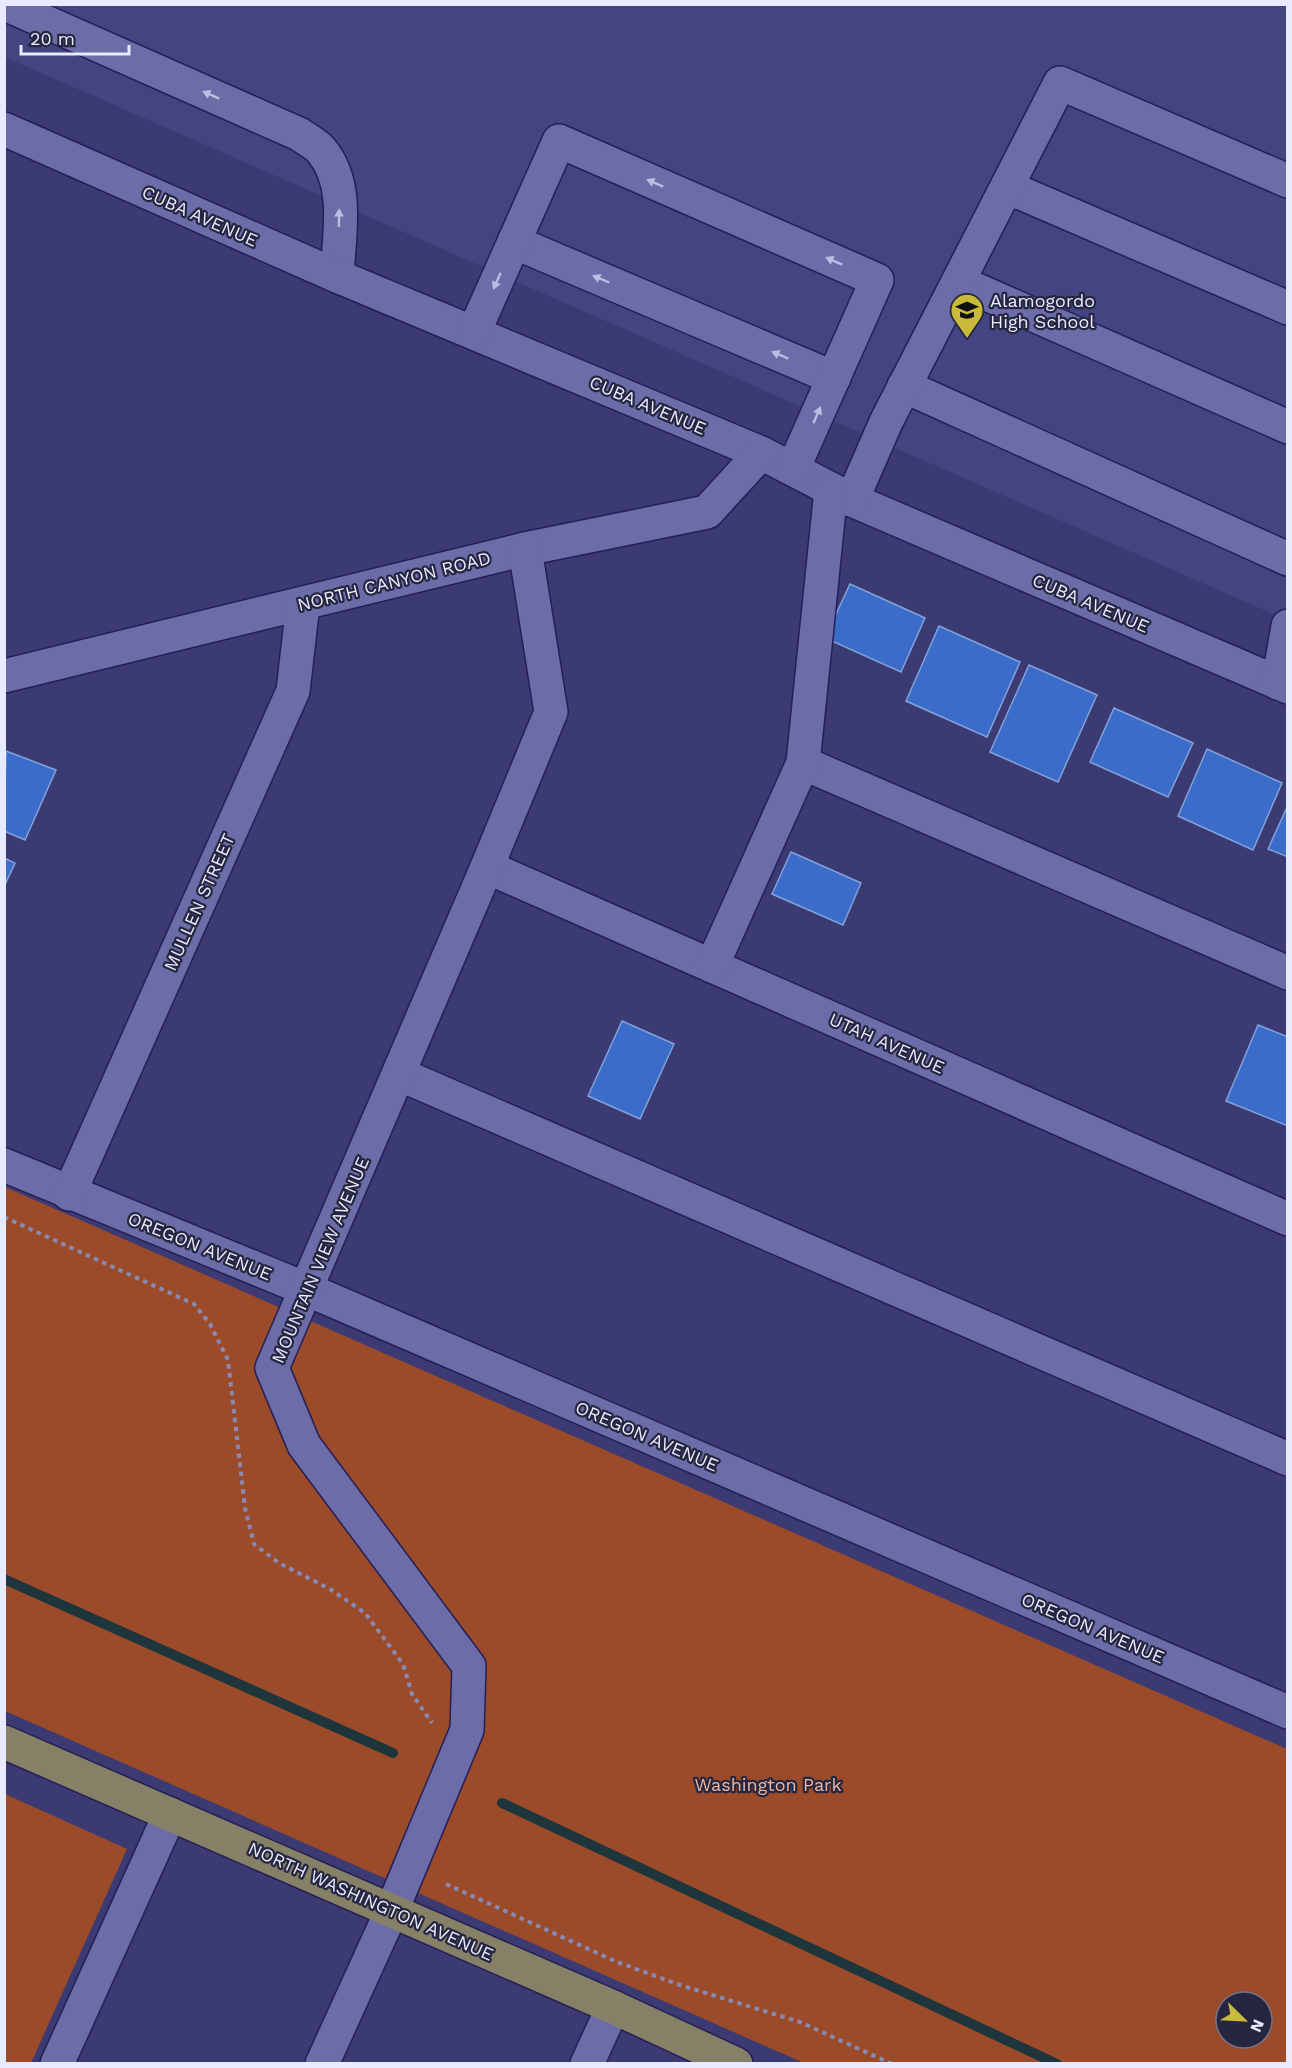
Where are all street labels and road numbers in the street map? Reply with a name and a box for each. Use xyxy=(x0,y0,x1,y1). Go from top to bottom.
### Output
street label: CUBA AVENUE xyxy=(139,181,261,251)
street label: CUBA AVENUE xyxy=(587,371,709,439)
street label: NORTH CANYON ROAD xyxy=(295,547,493,615)
street label: CUBA AVENUE xyxy=(1030,569,1152,637)
street label: MULLEN STREET xyxy=(159,830,239,974)
street label: UTAH AVENUE xyxy=(826,1008,948,1078)
street label: MOUNTAIN VIEW AVENUE xyxy=(267,1154,373,1366)
street label: OREGON AVENUE xyxy=(125,1208,275,1284)
street label: OREGON AVENUE xyxy=(572,1396,722,1476)
street label: OREGON AVENUE xyxy=(1018,1588,1168,1668)
street label: NORTH WASHINGTON AVENUE xyxy=(245,1837,497,1965)

